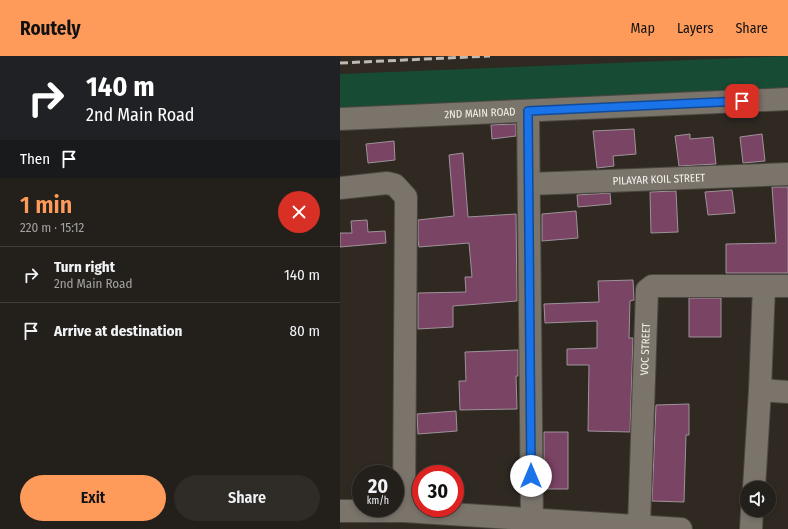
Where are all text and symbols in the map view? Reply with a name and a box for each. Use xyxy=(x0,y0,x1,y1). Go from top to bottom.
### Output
text: Routely xyxy=(20,17,80,40)
text: Map xyxy=(631,20,655,37)
text: Layers xyxy=(677,20,713,37)
text: Share xyxy=(735,20,768,37)
text: 140 m xyxy=(86,70,155,103)
icon: right xyxy=(20,72,72,124)
pin xyxy=(725,84,759,118)
icon: arrive xyxy=(731,90,753,112)
text: 2nd Main Road xyxy=(86,104,195,126)
street label: 2ND MAIN ROAD xyxy=(444,105,516,121)
icon: arrive xyxy=(58,148,80,170)
text: Then xyxy=(20,150,50,168)
street label: PILAYAR KOIL STREET xyxy=(612,171,706,188)
text: 1 min xyxy=(20,191,72,219)
button: close xyxy=(278,191,320,233)
text: 220 m · 15:12 xyxy=(20,220,84,235)
text: Turn right xyxy=(54,258,115,276)
icon: right xyxy=(20,264,42,286)
text: 140 m xyxy=(284,266,320,284)
text: 2nd Main Road xyxy=(54,276,132,291)
icon: arrive xyxy=(20,320,42,342)
text: Arrive at destination xyxy=(54,322,182,340)
text: 80 m xyxy=(290,322,320,340)
street label: VOC STREET xyxy=(638,322,653,376)
position arrow xyxy=(510,455,552,497)
speed limit sign: 30 xyxy=(412,465,464,517)
text: 20 xyxy=(368,474,388,498)
button: Exit xyxy=(20,475,166,521)
button: Share xyxy=(174,475,320,521)
map controls xyxy=(740,481,776,517)
button: sound xyxy=(740,481,776,517)
text: km/h xyxy=(367,495,389,507)

